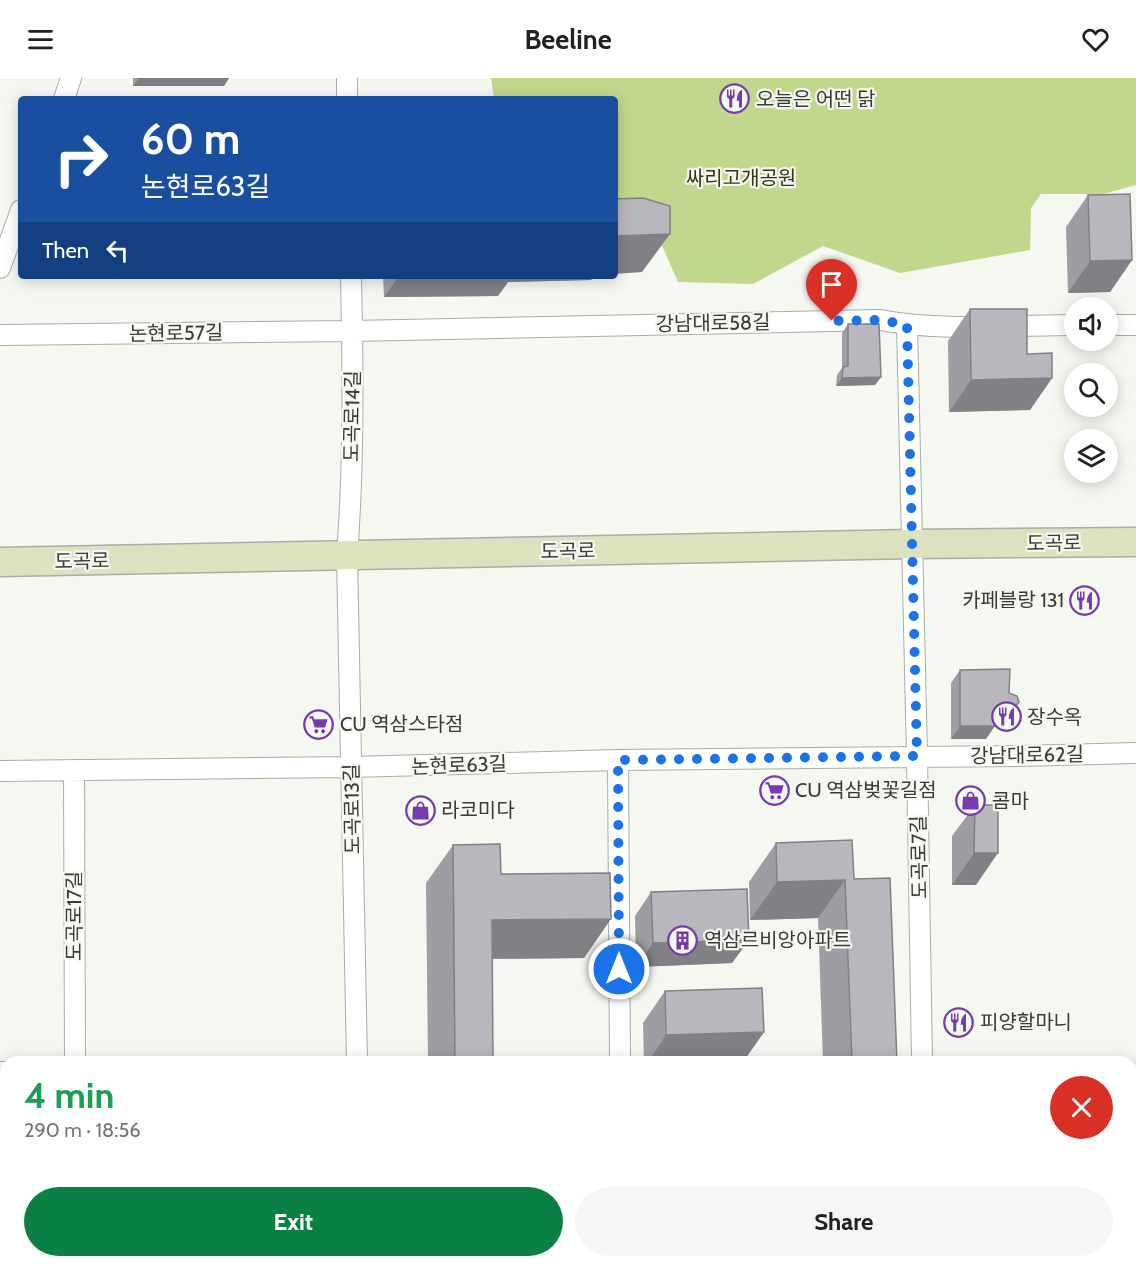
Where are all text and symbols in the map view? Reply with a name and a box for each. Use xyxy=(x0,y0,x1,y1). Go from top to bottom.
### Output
icon: menu xyxy=(24,23,57,56)
text: Beeline xyxy=(524,23,612,56)
icon: heart xyxy=(1079,23,1112,56)
restaurant icon: 오늘은 어떤 닭 xyxy=(719,83,751,115)
place label: 오늘은 어떤 닭 xyxy=(756,87,875,111)
text: 60 m xyxy=(141,113,240,165)
icon: right xyxy=(42,120,120,198)
park label: 싸리고개공원 xyxy=(686,166,796,190)
text: 논현로63길 xyxy=(141,170,270,203)
icon: left xyxy=(101,234,134,267)
text: Then xyxy=(42,237,89,264)
pin xyxy=(806,259,857,321)
icon: arrive xyxy=(815,268,848,301)
map controls xyxy=(1064,297,1118,483)
button: sound xyxy=(1064,297,1118,351)
street label: 강남대로58길 xyxy=(655,310,771,336)
street label: 논현로57길 xyxy=(129,320,223,346)
button: search xyxy=(1064,363,1118,417)
street label: 도곡로14길 xyxy=(339,370,365,462)
button: layers xyxy=(1064,429,1118,483)
street label: 도곡로 xyxy=(1026,531,1082,555)
street label: 도곡로 xyxy=(540,539,596,563)
street label: 도곡로 xyxy=(54,549,110,573)
restaurant icon: 카페블랑 131 xyxy=(1069,584,1101,616)
place label: 카페블랑 131 xyxy=(962,588,1064,612)
restaurant icon: 장수옥 xyxy=(990,701,1022,733)
place label: 장수옥 xyxy=(1027,705,1082,729)
supermarket icon: CU 역삼스타점 xyxy=(303,708,335,740)
place label: CU 역삼스타점 xyxy=(340,712,463,736)
street label: 강남대로62길 xyxy=(970,742,1084,768)
street label: 논현로63길 xyxy=(411,751,507,779)
street label: 도곡로13길 xyxy=(339,763,365,855)
supermarket icon: CU 역삼벚꽃길점 xyxy=(758,774,790,806)
place label: CU 역삼벚꽃길점 xyxy=(795,778,937,802)
shop icon: 콤마 xyxy=(955,785,987,817)
place label: 콤마 xyxy=(992,789,1029,813)
shop icon: 라코미다 xyxy=(404,794,436,826)
place label: 라코미다 xyxy=(441,798,515,822)
street label: 도곡로7길 xyxy=(906,815,932,899)
street label: 도곡로17길 xyxy=(62,871,86,961)
building icon: 역삼르비앙아파트 xyxy=(667,924,699,956)
place label: 역삼르비앙아파트 xyxy=(704,928,851,952)
position arrow xyxy=(587,937,651,1001)
restaurant icon: 피양할마니 xyxy=(943,1006,975,1038)
place label: 피양할마니 xyxy=(980,1010,1072,1034)
text: 4 min xyxy=(24,1073,114,1117)
button: close xyxy=(1050,1076,1113,1139)
text: 290 m · 18:56 xyxy=(24,1118,141,1142)
button: Exit xyxy=(24,1187,563,1256)
button: Share xyxy=(575,1187,1113,1256)

